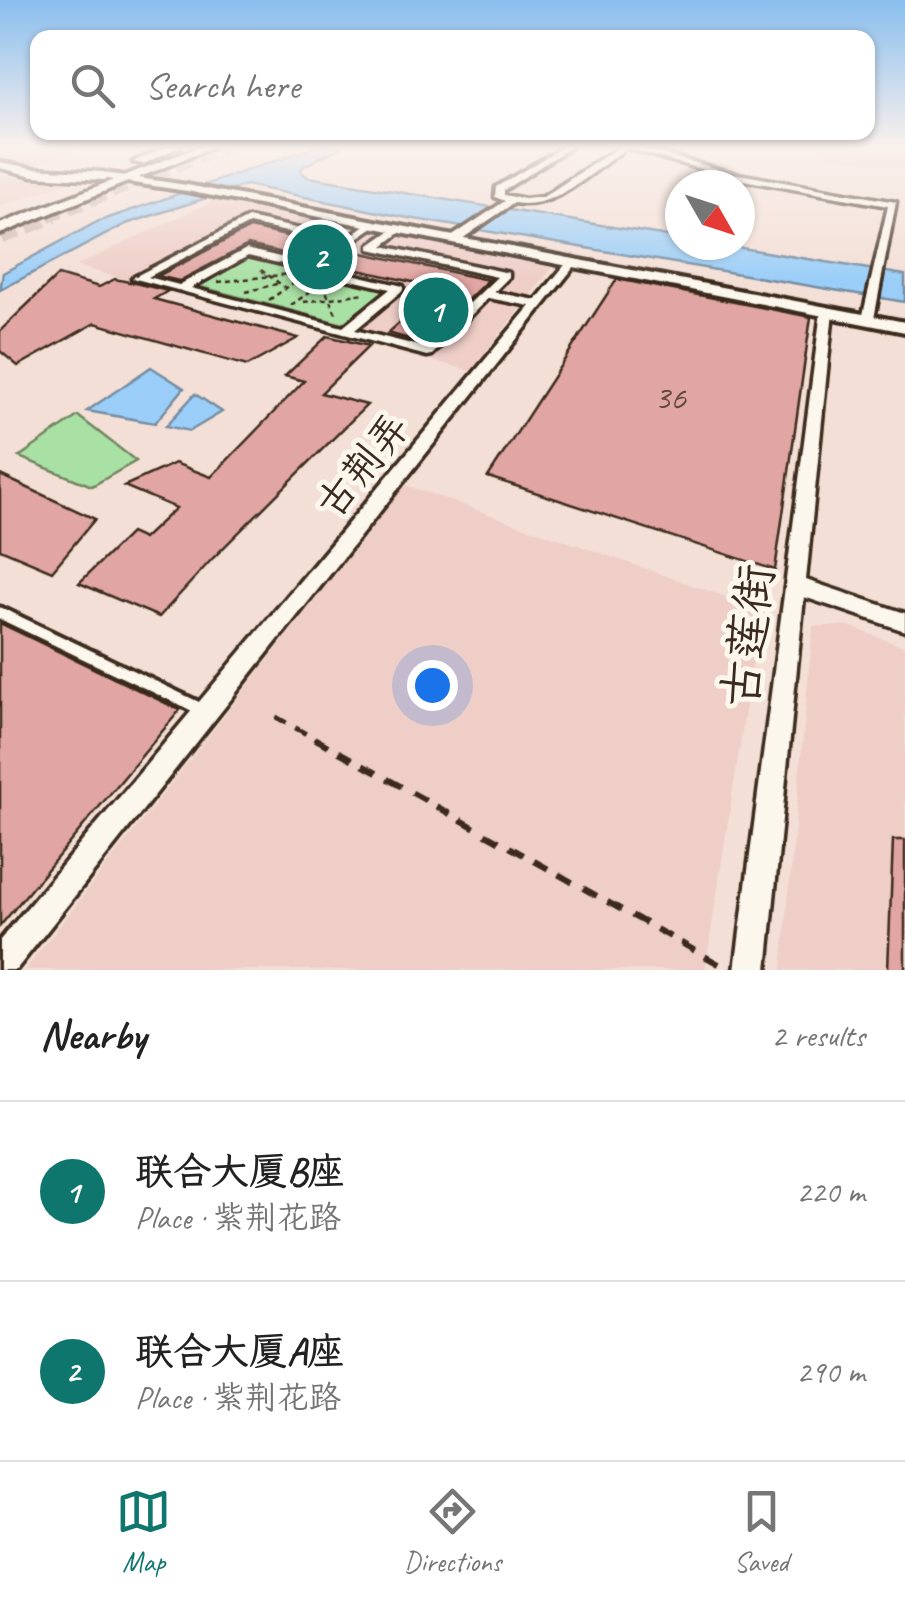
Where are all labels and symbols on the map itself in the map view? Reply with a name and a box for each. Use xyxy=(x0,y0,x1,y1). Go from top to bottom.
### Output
north arrow xyxy=(665,170,755,260)
pin: 2 xyxy=(288,220,352,294)
pin: 1 xyxy=(404,272,468,348)
house number: 36 xyxy=(654,375,687,420)
street label: 古荆弄 xyxy=(306,403,420,528)
street label: 古莲街 xyxy=(709,561,787,711)
your location xyxy=(407,660,458,711)

